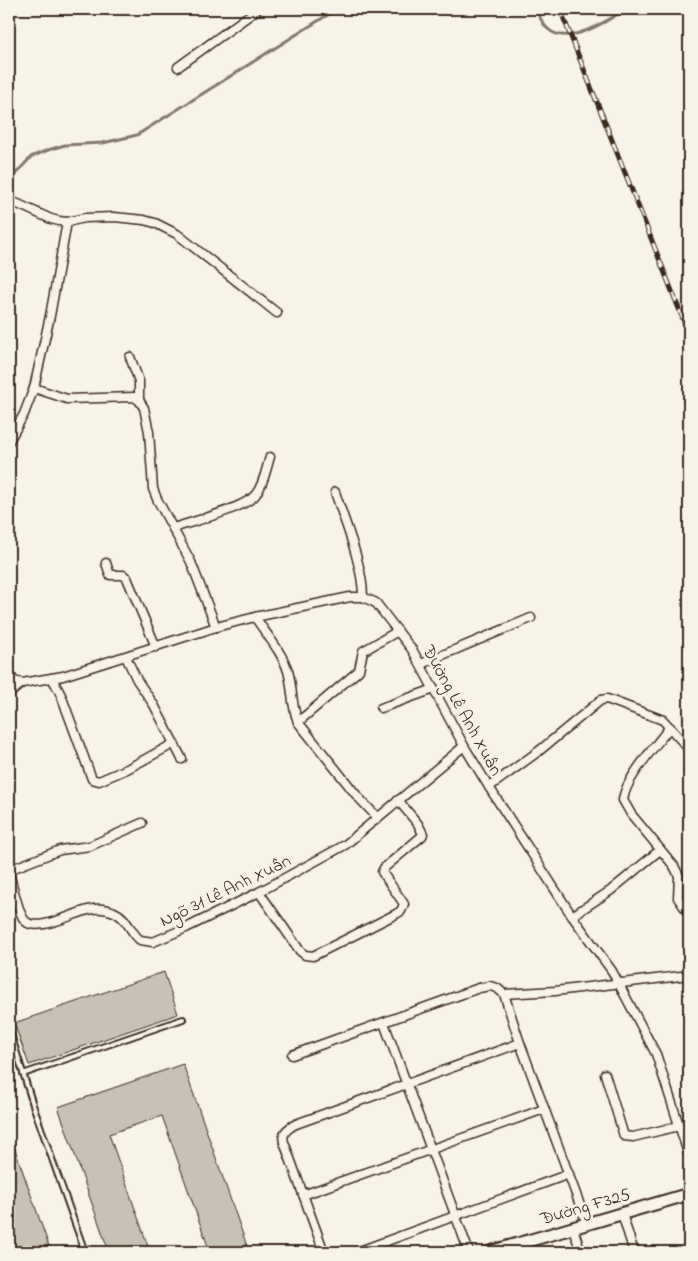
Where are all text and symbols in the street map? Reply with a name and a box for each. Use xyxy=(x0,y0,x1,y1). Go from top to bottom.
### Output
street label: Đường Lê Anh Xuân xyxy=(413,640,508,782)
street label: Ngõ 31 Lê Anh Xuân xyxy=(156,849,296,936)
street label: Đường F325 xyxy=(536,1183,634,1234)

